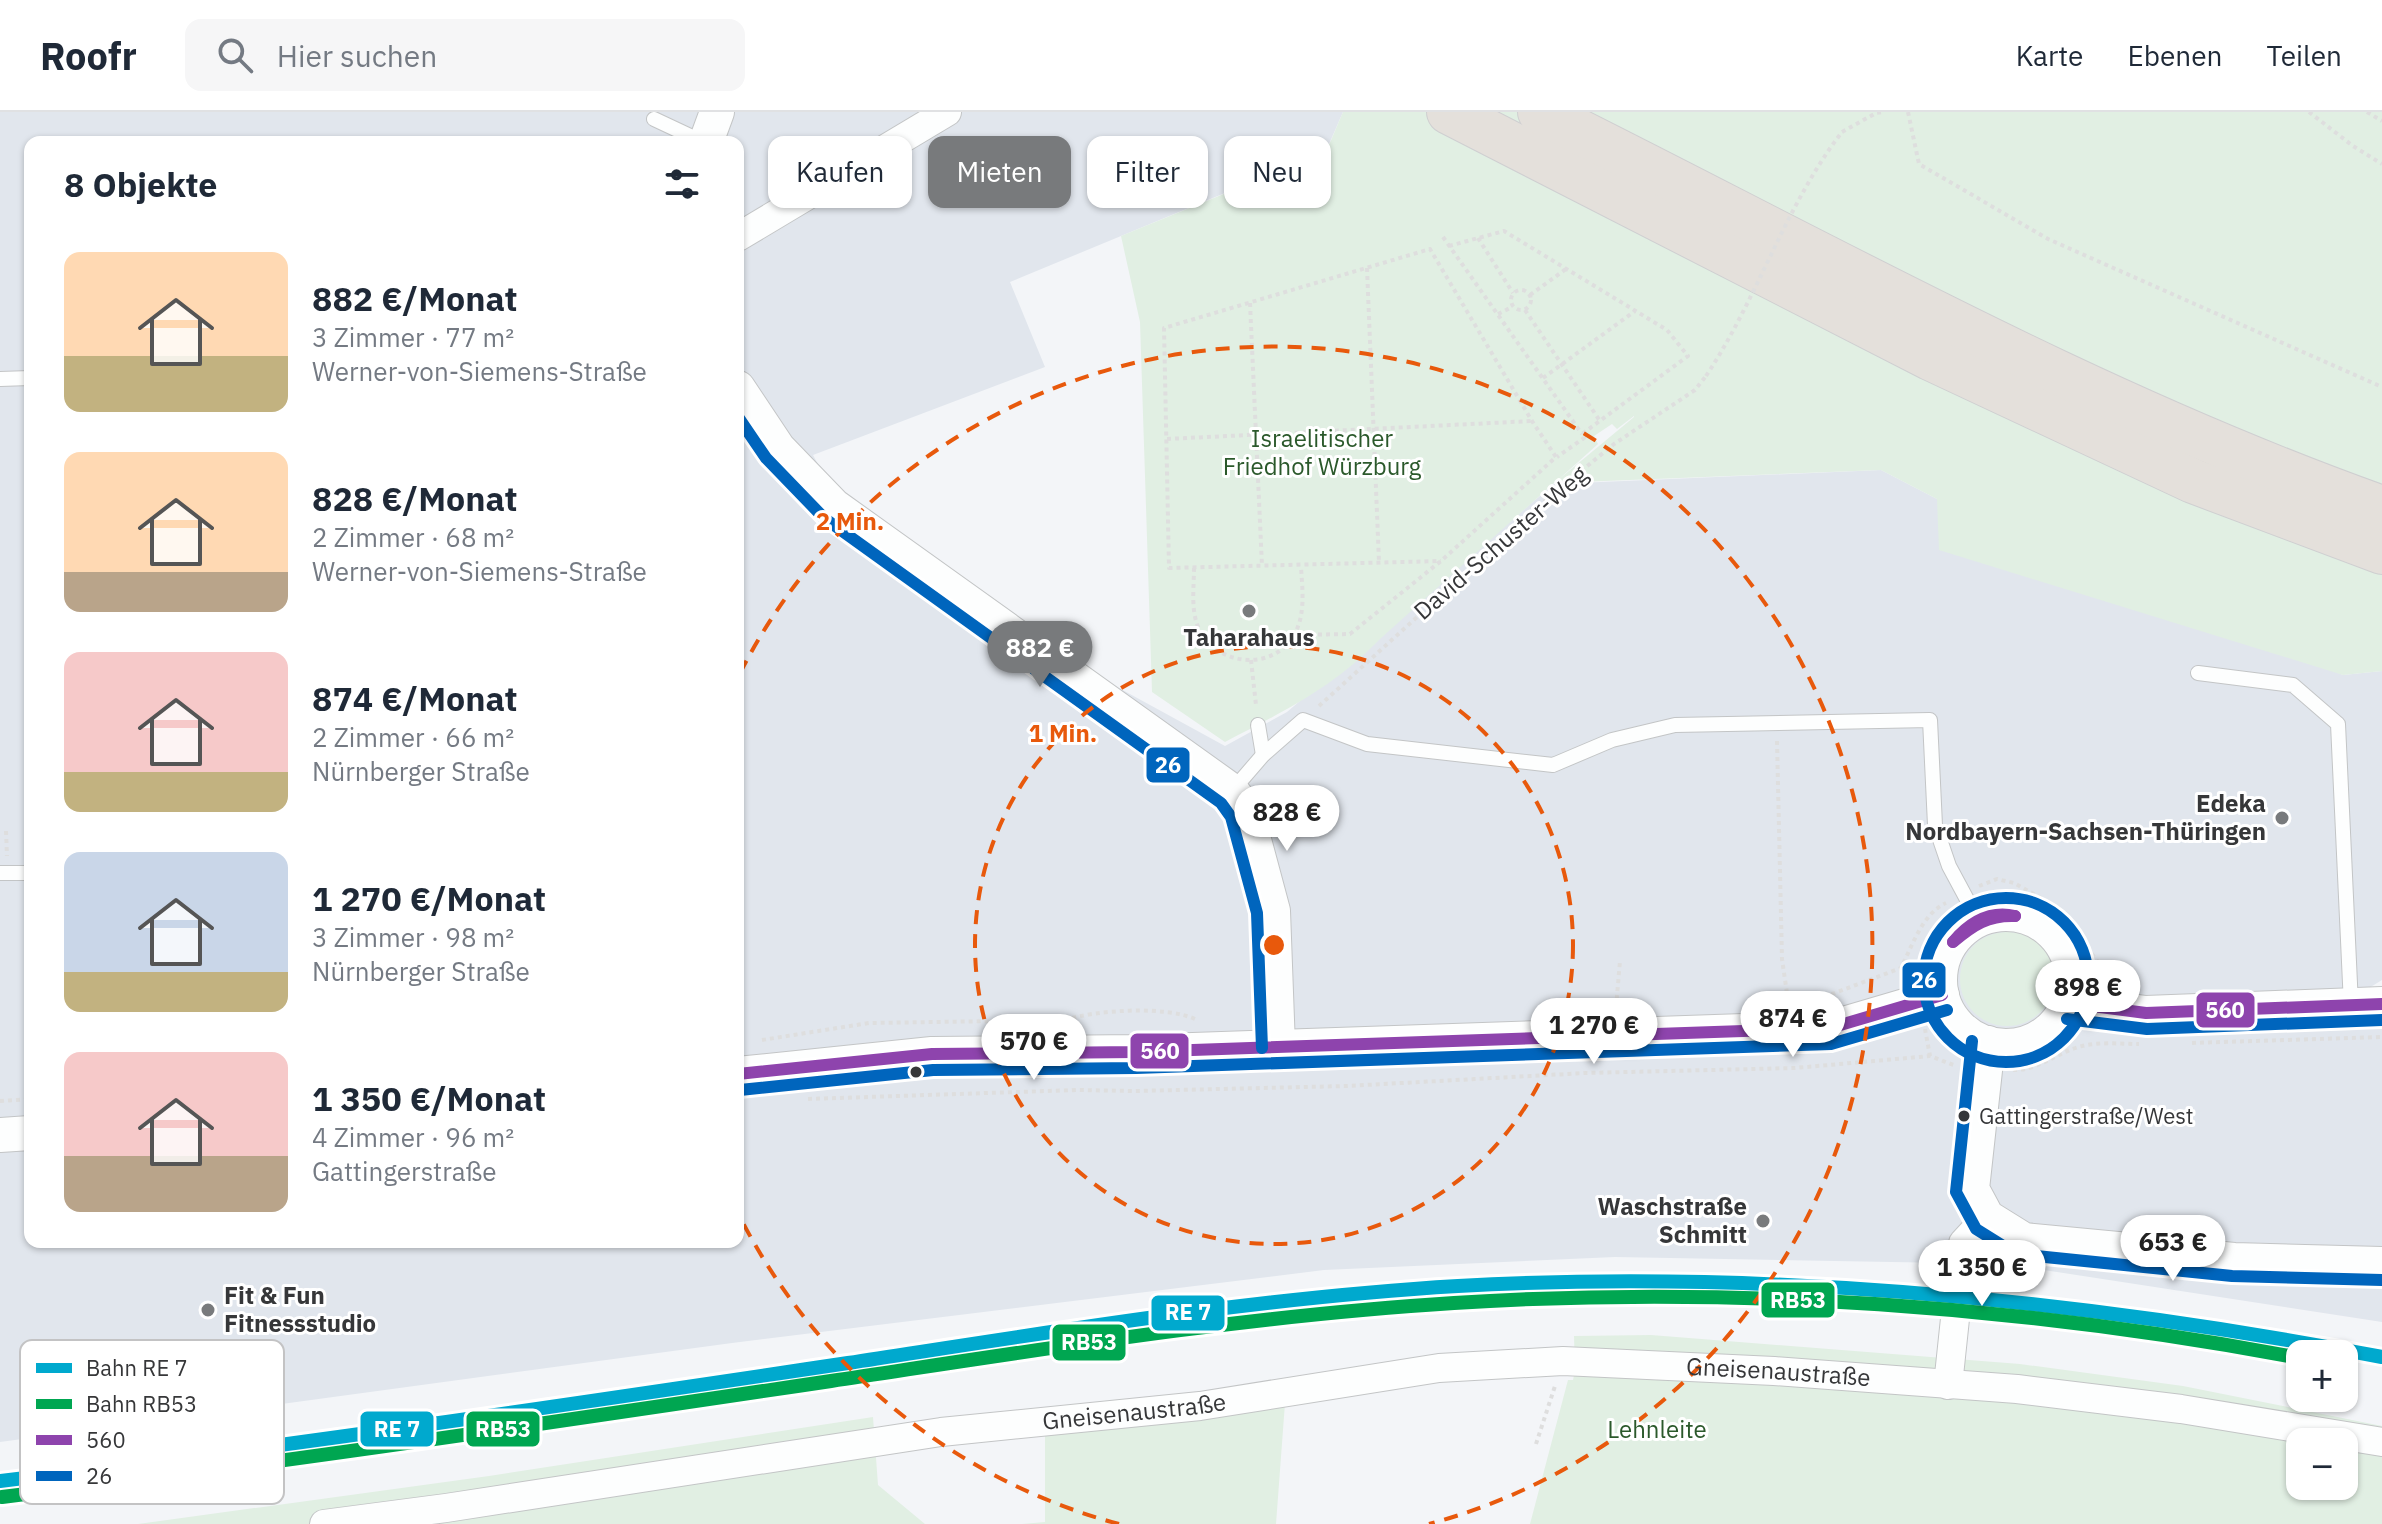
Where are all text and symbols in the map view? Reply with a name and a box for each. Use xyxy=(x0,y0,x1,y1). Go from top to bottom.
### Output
search box xyxy=(185,19,745,91)
text: Roofr xyxy=(40,31,137,80)
icon: search xyxy=(213,33,257,77)
text: Hier suchen xyxy=(277,36,437,75)
text: Karte xyxy=(2016,37,2083,74)
text: Ebenen xyxy=(2127,37,2223,74)
text: Teilen xyxy=(2267,37,2342,74)
chip: Kaufen xyxy=(768,136,912,208)
chip: Mieten xyxy=(928,136,1071,208)
chip: Filter xyxy=(1087,136,1208,208)
chip: Neu xyxy=(1224,136,1331,208)
text: 8 Objekte xyxy=(64,162,217,206)
icon: filters xyxy=(660,162,704,206)
text: 882 €/Monat xyxy=(312,276,518,320)
icon: home xyxy=(128,284,224,380)
text: 3 Zimmer · 77 m² xyxy=(312,320,514,354)
text: Werner-von-Siemens-Straße xyxy=(312,354,647,388)
park label: Israelitischer Friedhof Würzburg xyxy=(1223,422,1422,482)
street label: David-Schuster-Weg xyxy=(1407,458,1594,627)
text: 828 €/Monat xyxy=(312,476,518,520)
icon: home xyxy=(128,484,224,580)
text: 2 Min. xyxy=(816,505,884,537)
text: 2 Zimmer · 68 m² xyxy=(312,520,514,554)
text: Werner-von-Siemens-Straße xyxy=(312,554,647,588)
marker: Taharahaus xyxy=(1240,602,1258,620)
pin: 882 € xyxy=(984,621,1096,689)
place label: Taharahaus xyxy=(1183,621,1315,653)
text: 882 € xyxy=(1005,630,1075,664)
text: 874 €/Monat xyxy=(312,676,518,720)
icon: home xyxy=(128,684,224,780)
text: 1 Min. xyxy=(1029,717,1097,749)
text: 2 Zimmer · 66 m² xyxy=(312,720,514,754)
line badge: 26 xyxy=(1145,746,1191,784)
text: 26 xyxy=(1155,750,1181,779)
text: Nürnberger Straße xyxy=(312,754,530,788)
pin: 828 € xyxy=(1231,785,1343,853)
place label: Edeka Nordbayern-Sachsen-Thüringen xyxy=(1905,787,2266,847)
text: 828 € xyxy=(1252,794,1322,828)
marker: Edeka Nordbayern-Sachsen-Thüringen xyxy=(2273,809,2291,827)
text: 1 270 €/Monat xyxy=(312,876,546,920)
icon: home xyxy=(128,884,224,980)
text: 3 Zimmer · 98 m² xyxy=(312,920,514,954)
centre of rings xyxy=(1260,931,1288,959)
text: Nürnberger Straße xyxy=(312,954,530,988)
pin: 898 € xyxy=(2032,960,2144,1028)
line badge: 26 xyxy=(1901,961,1947,999)
text: 26 xyxy=(1911,965,1937,994)
text: 898 € xyxy=(2053,969,2123,1003)
pin: 874 € xyxy=(1737,991,1849,1059)
line badge: 560 xyxy=(2195,991,2256,1029)
text: 560 xyxy=(2205,995,2245,1024)
pin: 1 270 € xyxy=(1520,998,1668,1066)
text: 874 € xyxy=(1758,1000,1828,1034)
text: 1 270 € xyxy=(1549,1007,1639,1041)
pin: 570 € xyxy=(978,1014,1090,1082)
text: 570 € xyxy=(999,1023,1069,1057)
line badge: 560 xyxy=(1129,1032,1190,1070)
text: 560 xyxy=(1140,1036,1180,1065)
unlabelled marker xyxy=(908,1064,924,1080)
text: 1 350 €/Monat xyxy=(312,1076,546,1120)
icon: home xyxy=(128,1084,224,1180)
place label: Gattingerstraße/West xyxy=(1979,1101,2194,1130)
marker: Gattingerstraße/West xyxy=(1956,1108,1972,1124)
text: 4 Zimmer · 96 m² xyxy=(312,1120,514,1154)
text: Gattingerstraße xyxy=(312,1154,496,1188)
place label: Waschstraße Schmitt xyxy=(1598,1190,1747,1250)
marker: Waschstraße Schmitt xyxy=(1754,1212,1772,1230)
pin: 653 € xyxy=(2117,1215,2229,1283)
text: 653 € xyxy=(2138,1224,2208,1258)
pin: 1 350 € xyxy=(1908,1240,2056,1308)
text: 1 350 € xyxy=(1937,1249,2027,1283)
place label: Fit & Fun Fitnessstudio xyxy=(224,1279,376,1339)
line badge: RB53 xyxy=(1760,1281,1836,1319)
text: RB53 xyxy=(1770,1285,1826,1314)
line badge: RE 7 xyxy=(1150,1294,1226,1332)
text: RE 7 xyxy=(1165,1297,1211,1326)
marker: Fit & Fun Fitnessstudio xyxy=(199,1301,217,1319)
line badge: RB53 xyxy=(1051,1323,1127,1362)
text: RB53 xyxy=(1061,1327,1117,1356)
legend xyxy=(20,1340,284,1504)
map controls xyxy=(2286,1340,2358,1500)
button: + xyxy=(2286,1340,2358,1412)
street label: Gneisenaustraße xyxy=(1686,1350,1872,1393)
text: Bahn RE 7 xyxy=(86,1353,188,1382)
street label: Gneisenaustraße xyxy=(1041,1385,1228,1437)
text: Bahn RB53 xyxy=(86,1389,197,1418)
line badge: RE 7 xyxy=(359,1410,435,1448)
line badge: RB53 xyxy=(465,1410,541,1448)
park label: Lehnleite xyxy=(1607,1413,1707,1445)
text: RE 7 xyxy=(374,1414,420,1443)
text: RB53 xyxy=(475,1414,531,1443)
text: 560 xyxy=(86,1425,126,1454)
button: − xyxy=(2286,1428,2358,1500)
text: 26 xyxy=(86,1461,112,1490)

